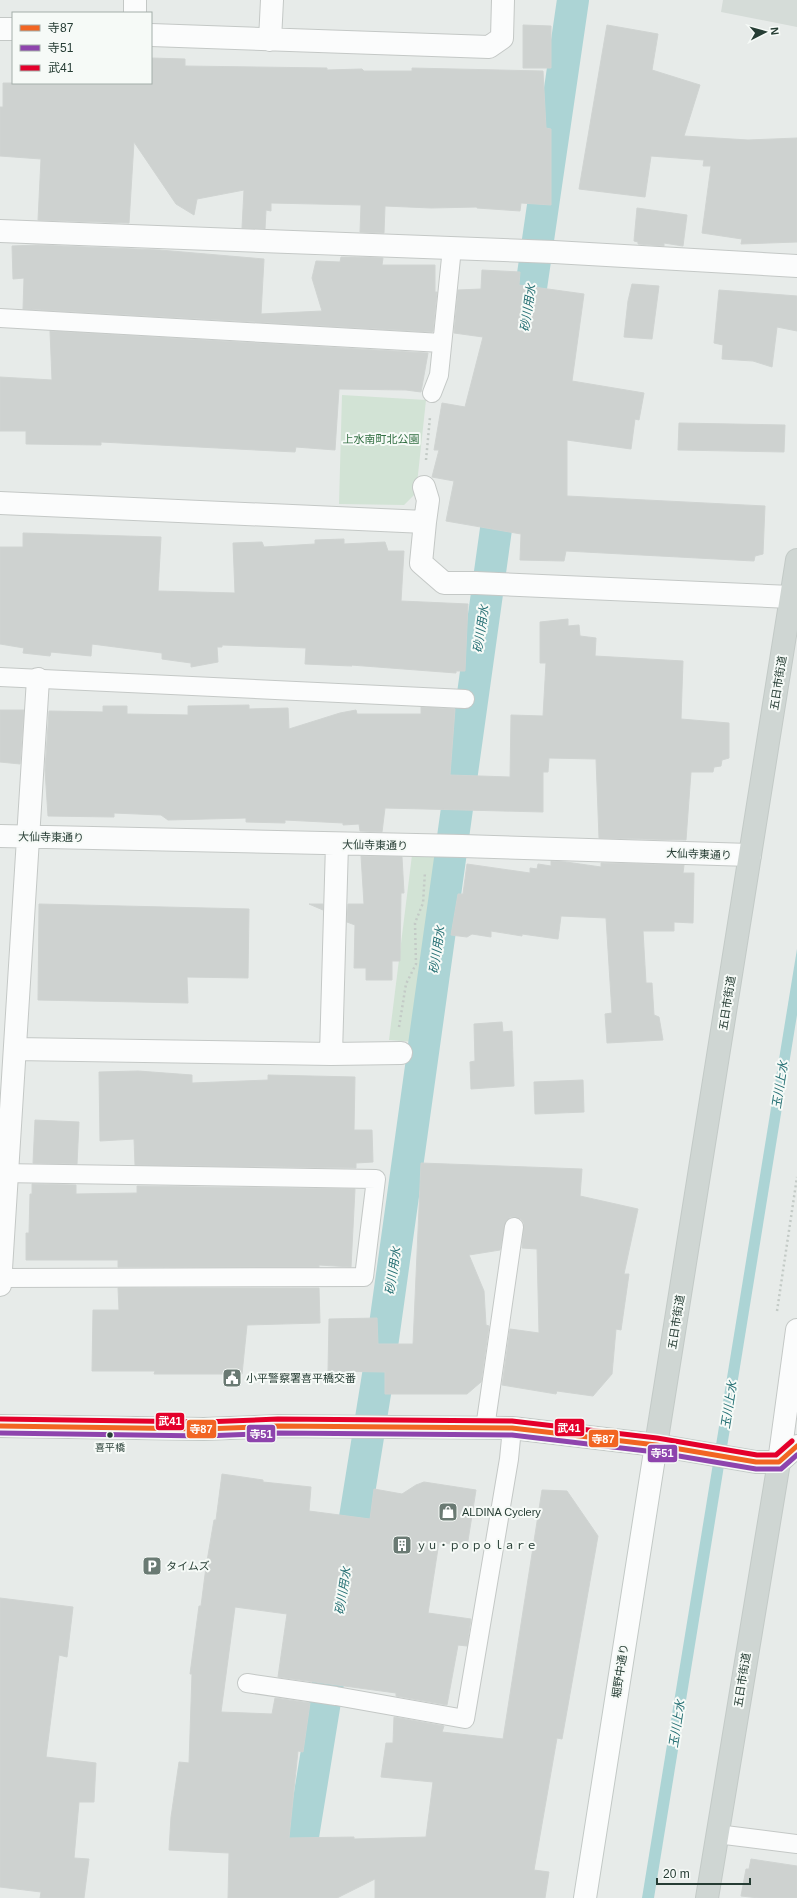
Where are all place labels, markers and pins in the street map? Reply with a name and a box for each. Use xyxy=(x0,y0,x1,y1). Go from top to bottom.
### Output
public building icon: 小平警察署喜平橋交番 xyxy=(221,1367,243,1389)
place label: 小平警察署喜平橋交番 xyxy=(246,1372,356,1384)
marker: 喜平橋 xyxy=(105,1430,115,1440)
place label: 喜平橋 xyxy=(95,1442,125,1453)
shop icon: ALDINA Cyclery xyxy=(437,1501,459,1523)
place label: ALDINA Cyclery xyxy=(462,1506,541,1518)
building icon: ｙｕ・ｐｏｐｏｌａｒｅ xyxy=(391,1534,413,1556)
place label: ｙｕ・ｐｏｐｏｌａｒｅ xyxy=(416,1539,537,1552)
parking icon: タイムズ xyxy=(141,1555,163,1577)
place label: タイムズ xyxy=(166,1560,210,1572)

